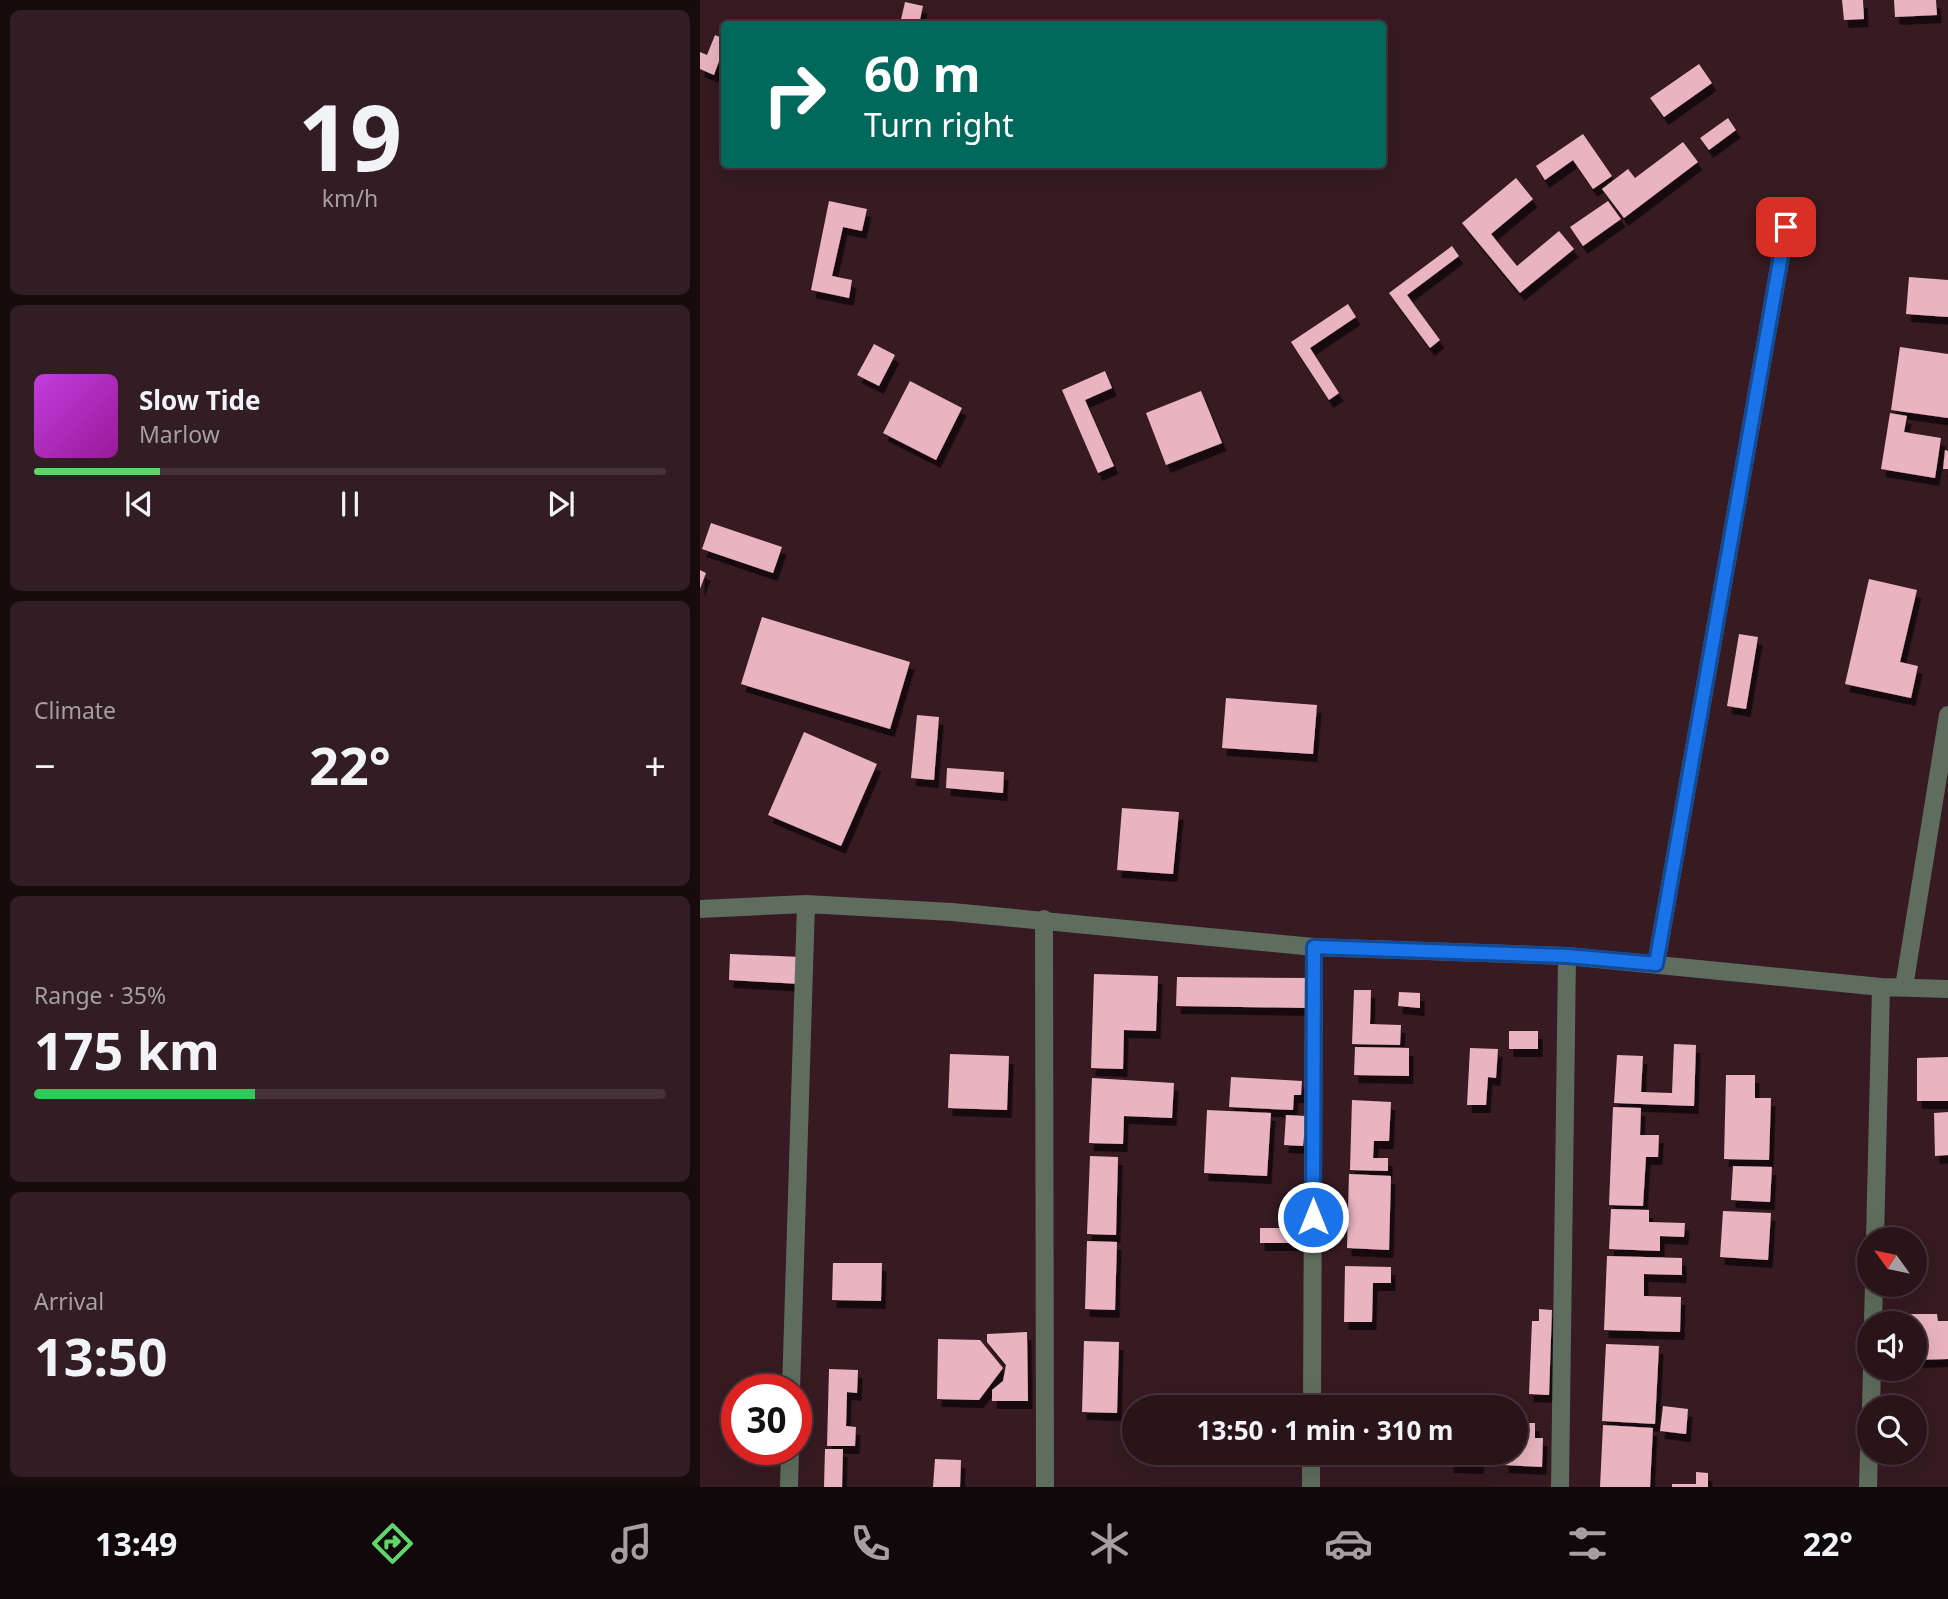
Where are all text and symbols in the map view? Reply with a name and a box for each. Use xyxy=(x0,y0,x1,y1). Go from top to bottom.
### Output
text: 60 m xyxy=(864,40,981,106)
icon: right xyxy=(749,49,840,140)
text: 19 xyxy=(298,74,402,198)
text: Turn right xyxy=(864,103,1014,146)
text: km/h xyxy=(322,182,378,214)
pin xyxy=(1756,197,1816,257)
icon: arrive xyxy=(1767,208,1805,246)
text: Slow Tide xyxy=(139,382,261,418)
text: Marlow xyxy=(139,418,220,450)
icon: previous xyxy=(120,485,158,523)
icon: pause xyxy=(331,485,369,523)
icon: next xyxy=(542,485,580,523)
text: Climate xyxy=(34,694,116,726)
text: 22° xyxy=(309,729,391,800)
text: − xyxy=(34,739,56,791)
text: + xyxy=(644,739,666,791)
text: Range · 35% xyxy=(34,979,166,1011)
text: 175 km xyxy=(34,1014,220,1085)
position arrow xyxy=(1276,1180,1350,1254)
north arrow xyxy=(1857,1227,1927,1297)
map controls xyxy=(1857,1227,1927,1465)
text: Arrival xyxy=(34,1285,104,1317)
button: sound xyxy=(1857,1311,1927,1381)
text: 13:50 xyxy=(34,1320,168,1391)
speed limit sign: 30 xyxy=(721,1374,812,1465)
button: search xyxy=(1857,1395,1927,1465)
text: 13:50 · 1 min · 310 m xyxy=(1197,1412,1453,1448)
icon: directions xyxy=(368,1519,417,1568)
icon: music xyxy=(607,1519,656,1568)
icon: phone xyxy=(846,1519,895,1568)
icon: climate xyxy=(1085,1519,1134,1568)
icon: car xyxy=(1324,1519,1373,1568)
icon: filters xyxy=(1563,1519,1612,1568)
text: 13:49 xyxy=(95,1522,177,1565)
text: 22° xyxy=(1803,1522,1853,1565)

